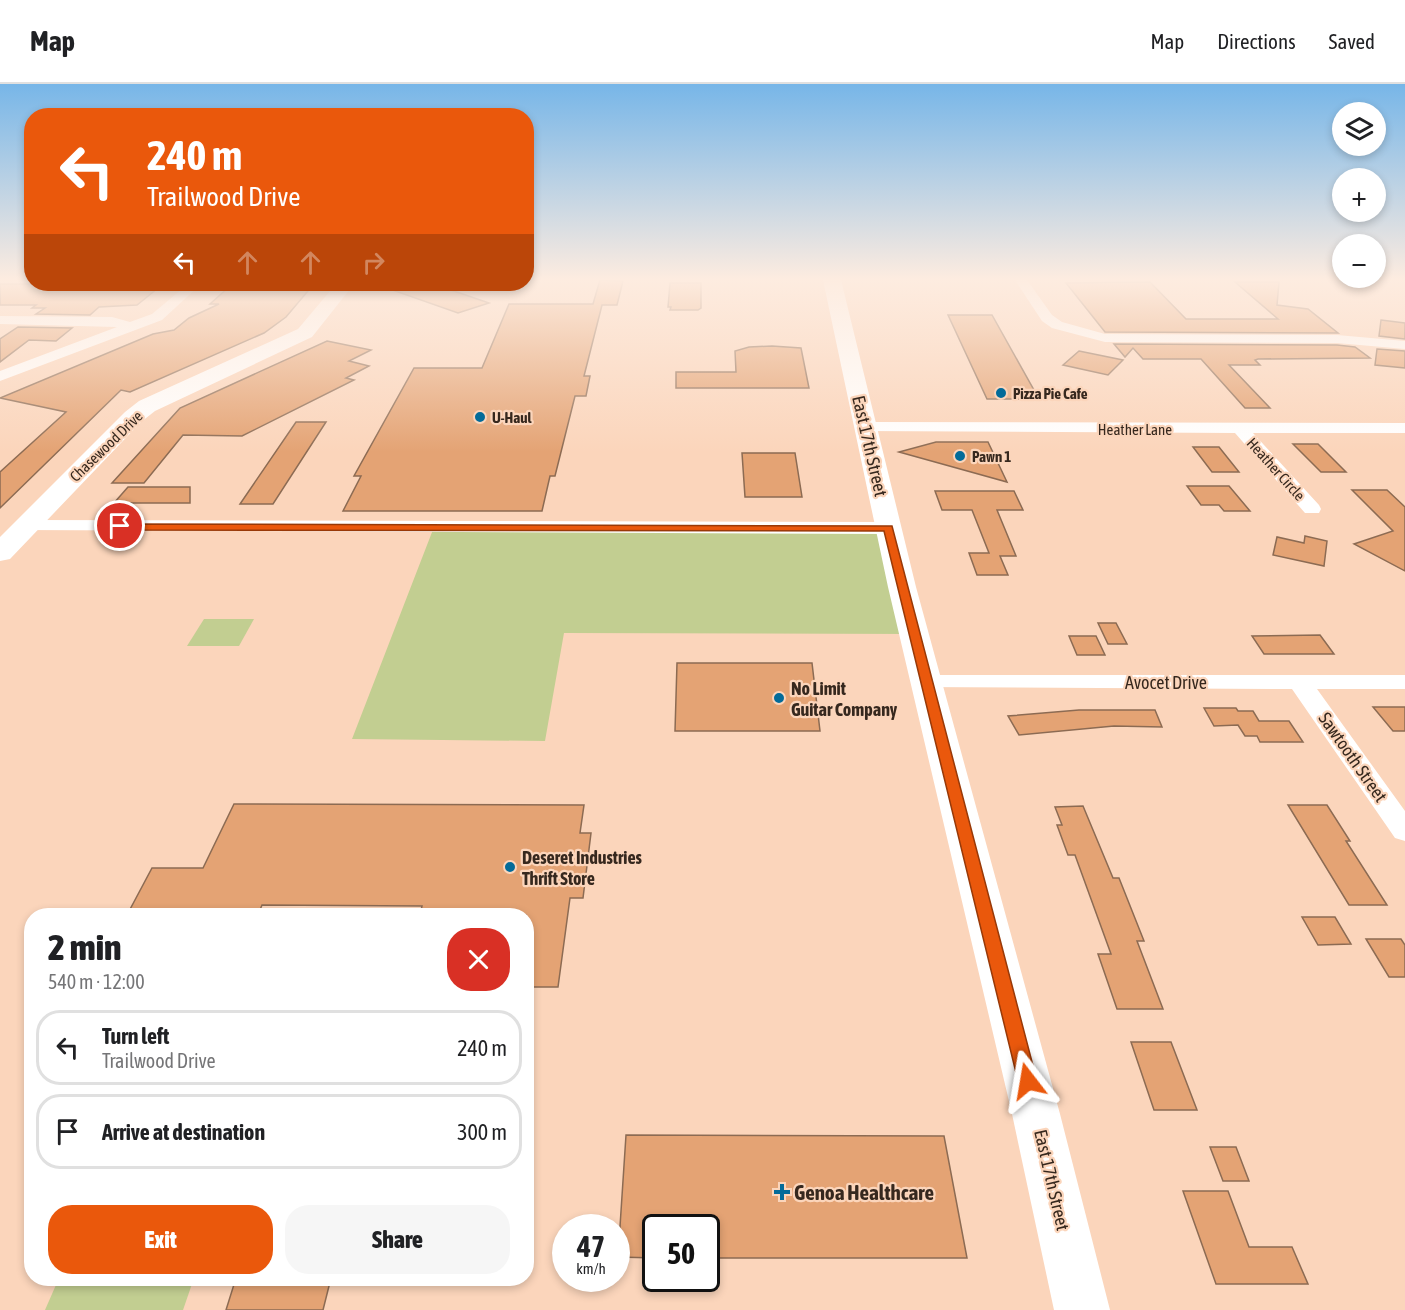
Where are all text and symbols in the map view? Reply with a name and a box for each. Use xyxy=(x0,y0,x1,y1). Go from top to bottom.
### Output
text: Map xyxy=(30,25,75,57)
text: Map xyxy=(1150,29,1184,53)
text: Directions xyxy=(1217,29,1296,53)
text: Saved xyxy=(1329,29,1375,53)
map controls xyxy=(1332,102,1386,288)
button: layers xyxy=(1332,102,1386,156)
text: 240 m xyxy=(147,131,242,179)
icon: left xyxy=(48,132,126,210)
button: + xyxy=(1332,168,1386,222)
text: Trailwood Drive xyxy=(147,181,300,212)
button: − xyxy=(1332,234,1386,288)
icon: left xyxy=(168,246,201,279)
icon: ahead xyxy=(231,246,264,279)
icon: ahead xyxy=(294,246,327,279)
icon: right xyxy=(357,246,390,279)
place label: Pizza Pie Cafe xyxy=(1013,385,1088,402)
marker: Pizza Pie Cafe xyxy=(994,386,1008,400)
street label: East 17th Street xyxy=(848,394,892,498)
street label: Chasewood Drive xyxy=(66,407,146,485)
place label: U-Haul xyxy=(492,409,533,426)
marker: U-Haul xyxy=(473,410,487,424)
street label: Heather Lane xyxy=(1098,421,1172,438)
street label: Heather Circle xyxy=(1244,434,1309,504)
place label: Pawn 1 xyxy=(972,448,1011,465)
marker: Pawn 1 xyxy=(953,449,967,463)
pin xyxy=(94,500,145,551)
icon: arrive xyxy=(103,509,136,542)
street label: Avocet Drive xyxy=(1125,672,1207,693)
place label: No Limit Guitar Company xyxy=(791,678,898,720)
marker: No Limit Guitar Company xyxy=(772,691,786,705)
street label: Sawtooth Street xyxy=(1314,708,1392,806)
place label: Deseret Industries Thrift Store xyxy=(522,847,643,889)
marker: Deseret Industries Thrift Store xyxy=(503,860,517,874)
text: 2 min xyxy=(48,926,122,968)
button: close xyxy=(447,928,510,991)
text: 540 m · 12:00 xyxy=(48,970,145,993)
text: Turn left xyxy=(102,1023,169,1049)
icon: left xyxy=(51,1031,84,1064)
text: 240 m xyxy=(457,1035,507,1061)
text: Trailwood Drive xyxy=(102,1049,216,1072)
position arrow xyxy=(996,1049,1060,1113)
icon: arrive xyxy=(51,1115,84,1148)
text: Arrive at destination xyxy=(102,1119,265,1145)
text: 300 m xyxy=(457,1119,507,1145)
street label: East 17th Street xyxy=(1030,1128,1074,1232)
place label: Genoa Healthcare xyxy=(794,1180,934,1204)
marker: Genoa Healthcare xyxy=(775,1185,789,1199)
button: Exit xyxy=(48,1205,273,1274)
button: Share xyxy=(285,1205,510,1274)
speed limit sign: 50 xyxy=(642,1214,720,1292)
text: 47 xyxy=(577,1229,605,1263)
text: km/h xyxy=(576,1260,606,1277)

